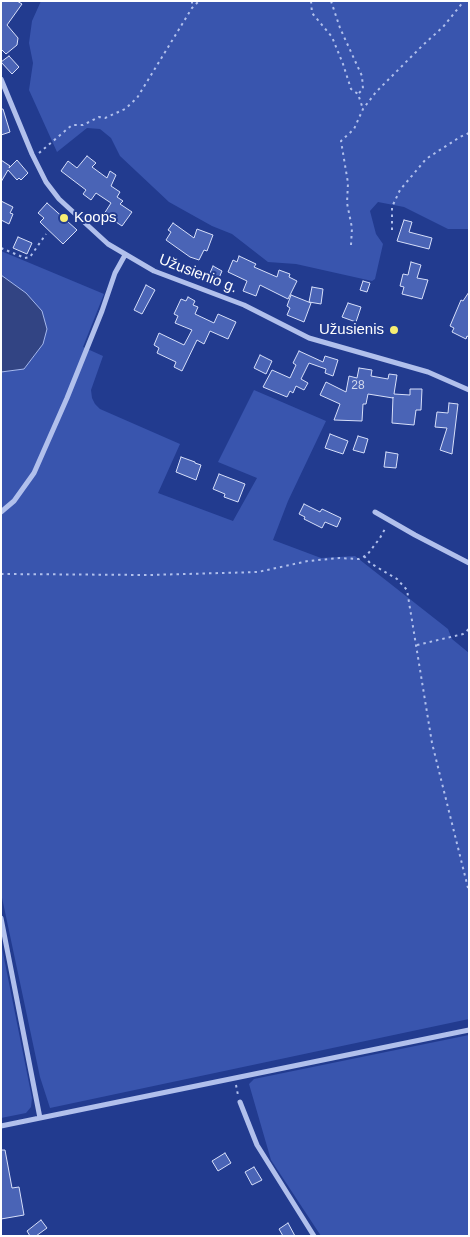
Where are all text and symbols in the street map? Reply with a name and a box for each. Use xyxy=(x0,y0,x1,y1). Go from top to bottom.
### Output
place label: Koops xyxy=(74,209,117,227)
marker: Koops xyxy=(58,212,70,224)
street label: Užusienio g. xyxy=(156,251,240,297)
place label: Užusienis xyxy=(319,321,384,339)
marker: Užusienis xyxy=(388,324,400,336)
house number: 28 xyxy=(351,379,365,393)

